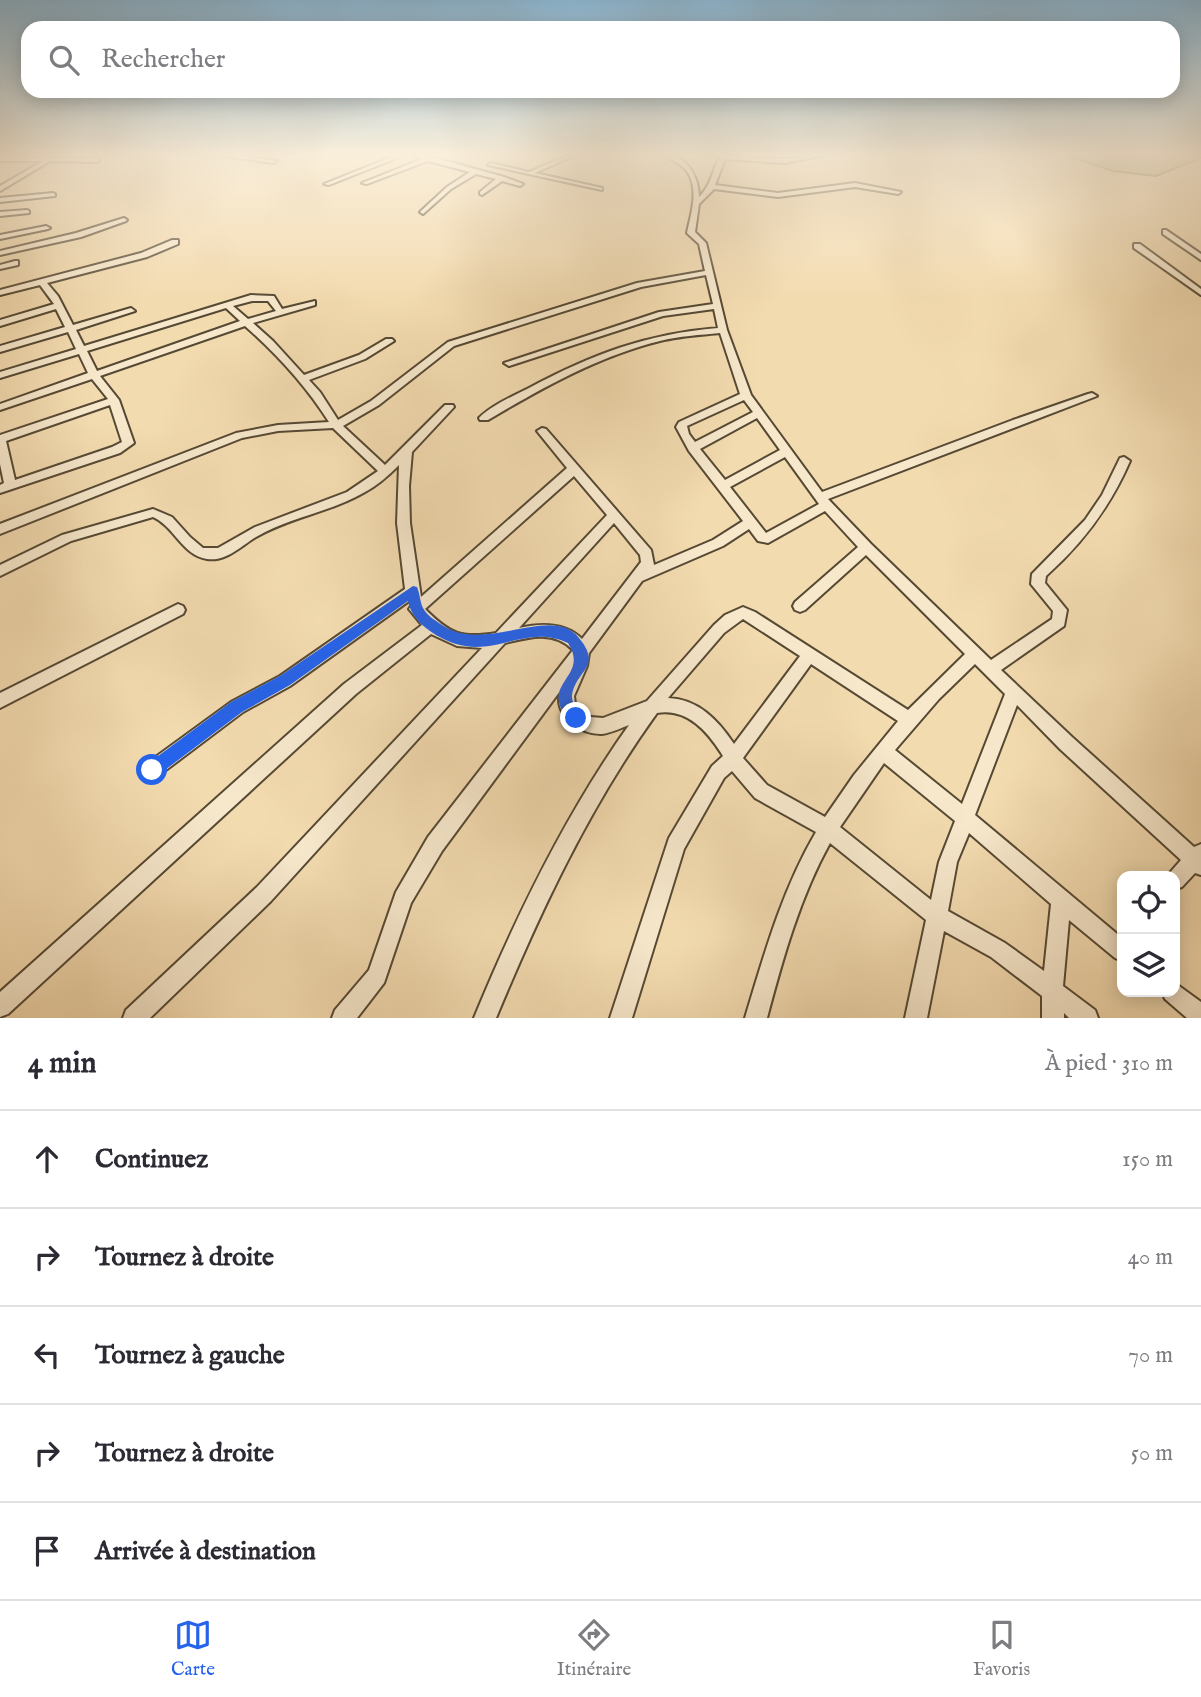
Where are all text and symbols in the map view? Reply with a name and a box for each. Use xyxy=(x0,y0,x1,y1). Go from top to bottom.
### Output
search box xyxy=(21,21,1180,98)
icon: search xyxy=(45,41,83,79)
text: Rechercher xyxy=(101,43,225,76)
route end xyxy=(560,702,591,733)
route start xyxy=(136,754,167,785)
map controls xyxy=(1117,871,1180,997)
button: locate xyxy=(1117,871,1180,934)
button: layers xyxy=(1117,934,1180,997)
text: 4 min xyxy=(28,1045,96,1083)
text: À pied · 310 m xyxy=(1045,1049,1173,1078)
icon: ahead xyxy=(28,1140,66,1178)
text: Continuez xyxy=(95,1143,208,1176)
text: 150 m xyxy=(1122,1145,1173,1174)
icon: right xyxy=(28,1238,66,1276)
text: Tournez à droite xyxy=(95,1241,274,1274)
text: 40 m xyxy=(1128,1243,1173,1272)
icon: left xyxy=(28,1336,66,1374)
text: Tournez à gauche xyxy=(95,1339,285,1372)
text: 70 m xyxy=(1128,1341,1173,1370)
icon: right xyxy=(28,1434,66,1472)
text: Tournez à droite xyxy=(95,1437,274,1470)
text: 50 m xyxy=(1131,1439,1173,1468)
icon: arrive xyxy=(28,1532,66,1570)
text: Arrivée à destination xyxy=(95,1535,316,1568)
tab: Carte xyxy=(171,1616,215,1682)
tab: Itinéraire xyxy=(557,1616,631,1682)
tab: Favoris xyxy=(973,1616,1030,1682)

